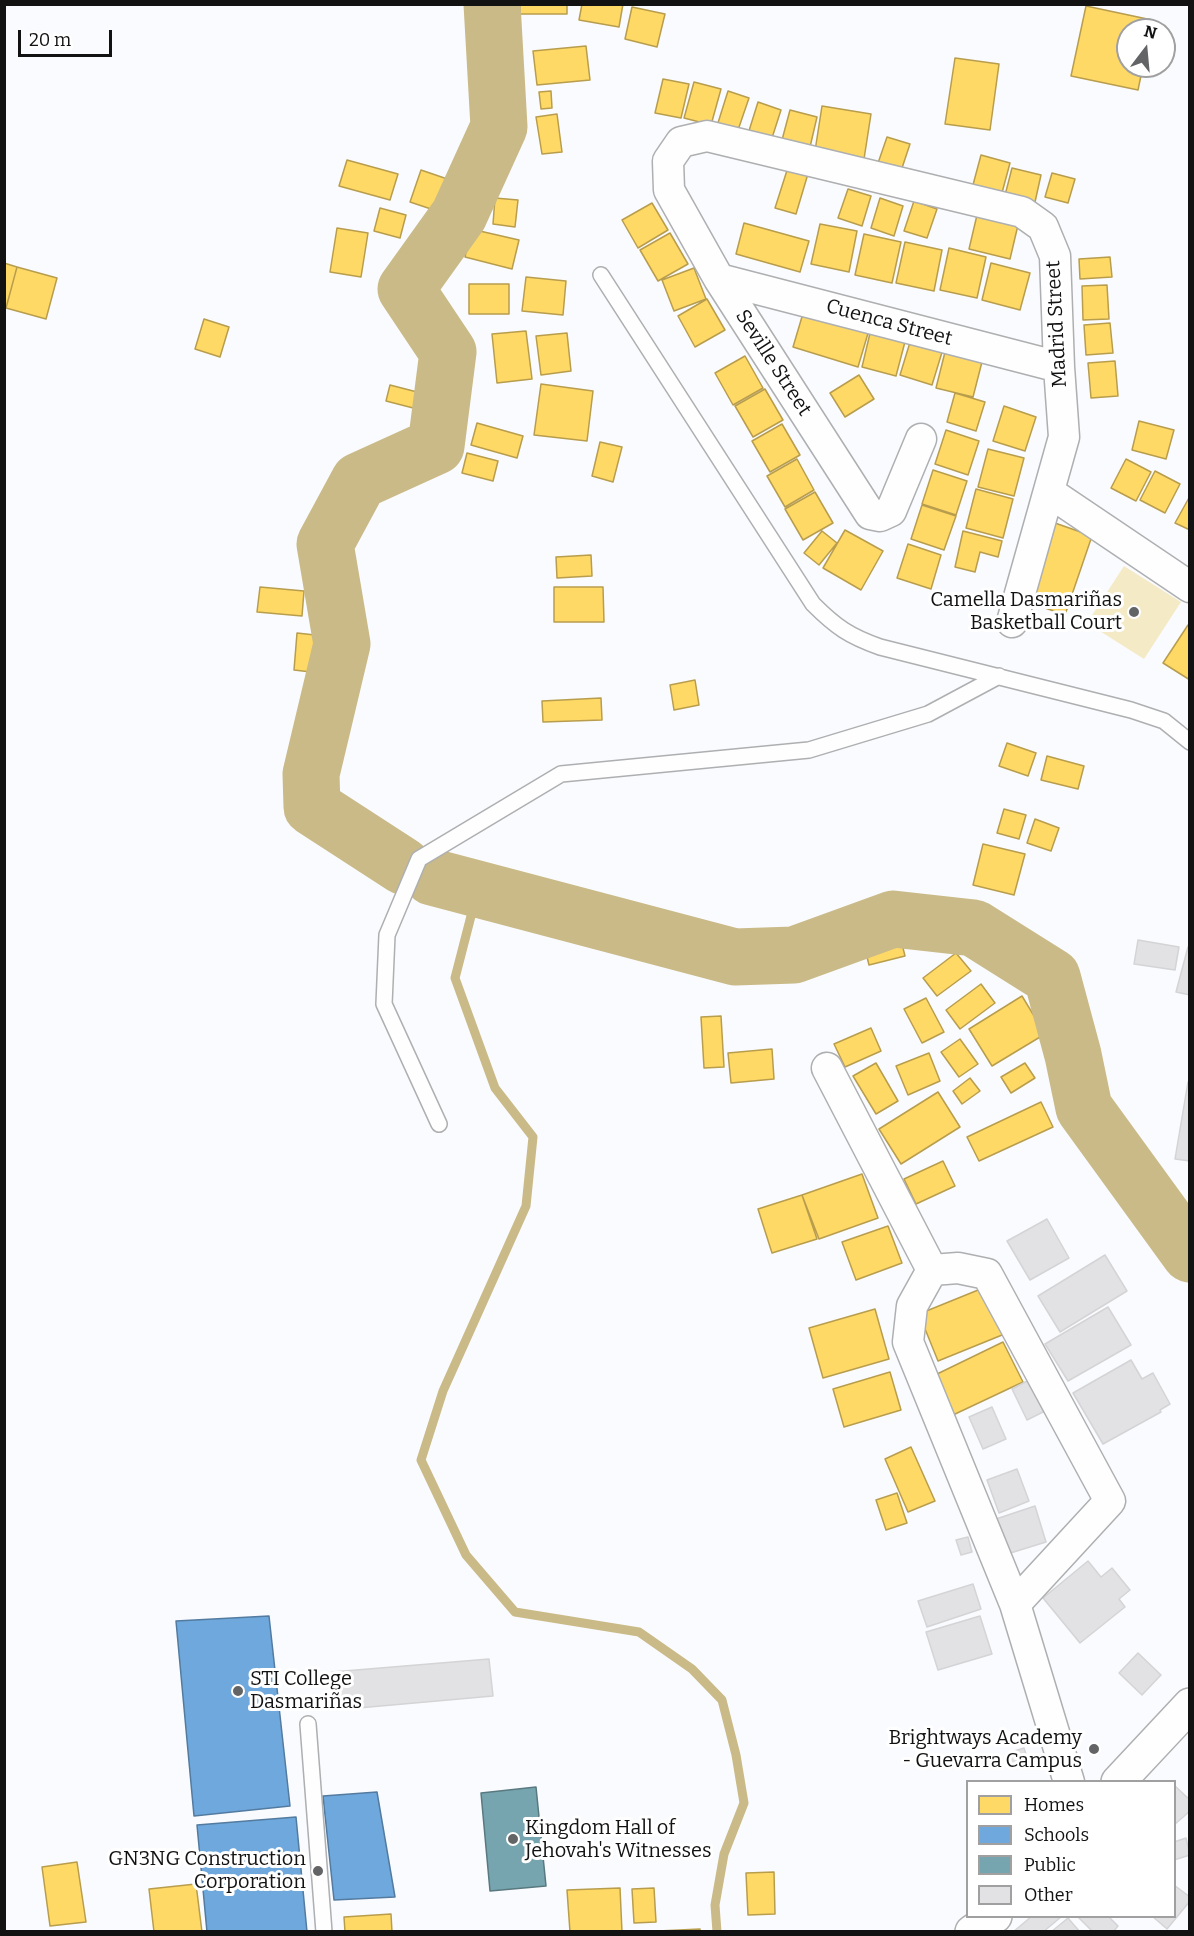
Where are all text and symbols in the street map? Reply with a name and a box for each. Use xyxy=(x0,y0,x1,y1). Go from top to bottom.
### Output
scale bar xyxy=(21,18,116,56)
north arrow xyxy=(1116,18,1176,78)
text: N xyxy=(1142,21,1159,43)
text: 20 m xyxy=(29,29,71,51)
street label: Madrid Street xyxy=(1042,260,1072,388)
street label: Cuenca Street xyxy=(823,295,955,351)
street label: Seville Street xyxy=(730,305,816,421)
place label: Camella Dasmariñas Basketball Court xyxy=(930,588,1122,635)
marker: Camella Dasmariñas Basketball Court xyxy=(1127,605,1141,619)
place label: STI College Dasmariñas xyxy=(250,1667,362,1714)
marker: STI College Dasmariñas xyxy=(231,1684,245,1698)
place label: Brightways Academy - Guevarra Campus xyxy=(888,1726,1082,1773)
marker: Brightways Academy - Guevarra Campus xyxy=(1087,1742,1101,1756)
legend xyxy=(966,1780,1176,1918)
text: Homes xyxy=(1024,1794,1084,1816)
place label: Kingdom Hall of Jehovah's Witnesses xyxy=(525,1816,712,1863)
text: Schools xyxy=(1024,1824,1089,1846)
marker: Kingdom Hall of Jehovah's Witnesses xyxy=(506,1832,520,1846)
place label: GN3NG Construction Corporation xyxy=(108,1847,306,1894)
text: Public xyxy=(1024,1854,1076,1876)
marker: GN3NG Construction Corporation xyxy=(311,1864,325,1878)
text: Other xyxy=(1024,1884,1073,1906)

